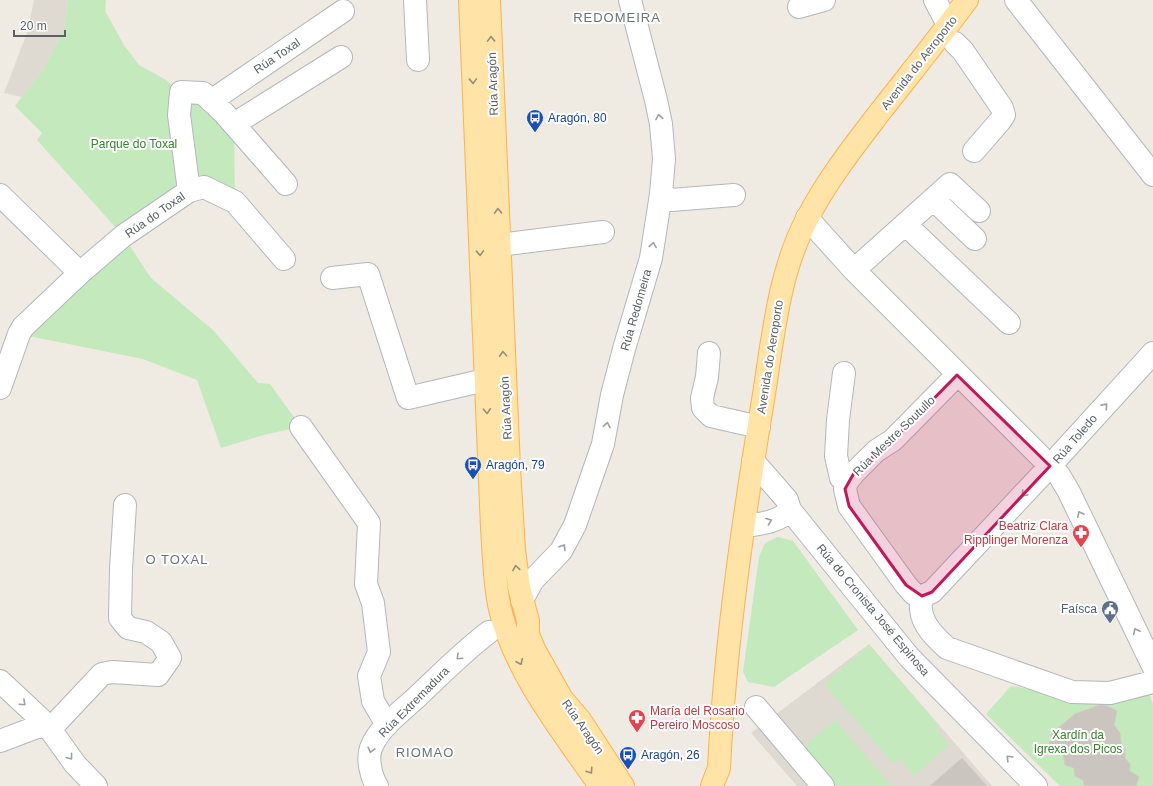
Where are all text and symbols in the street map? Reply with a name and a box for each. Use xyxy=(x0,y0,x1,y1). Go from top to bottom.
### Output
district label: REDOMEIRA xyxy=(573,10,661,25)
scale bar xyxy=(14,12,65,38)
street label: Avenida do Aeroporto xyxy=(878,13,960,113)
text: 20 m xyxy=(20,19,47,33)
street label: Rúa Toxal xyxy=(251,35,303,77)
one-way arrow xyxy=(487,36,495,42)
street label: Rúa Aragón xyxy=(485,52,501,116)
one-way arrow xyxy=(469,78,477,84)
bus stop icon: Aragón, 80 xyxy=(525,108,545,133)
place label: Aragón, 80 xyxy=(548,111,607,125)
one-way arrow xyxy=(656,113,664,120)
park label: Parque do Toxal xyxy=(91,137,177,151)
street label: Rúa do Toxal xyxy=(122,189,188,241)
one-way arrow xyxy=(493,208,502,214)
one-way arrow xyxy=(648,242,657,249)
one-way arrow xyxy=(476,250,485,256)
street label: Rúa Redomeira xyxy=(618,267,654,352)
street label: Avenida do Aeroporto xyxy=(754,299,786,415)
one-way arrow xyxy=(499,351,508,357)
street label: Rúa Aragón xyxy=(497,376,515,440)
street label: Rúa Mestre Soutullo xyxy=(850,393,938,479)
one-way arrow xyxy=(1100,403,1107,410)
one-way arrow xyxy=(482,408,491,414)
street label: Rúa Toledo xyxy=(1050,411,1100,466)
one-way arrow xyxy=(602,422,610,429)
bus stop icon: Aragón, 79 xyxy=(463,455,483,480)
place label: Aragón, 79 xyxy=(486,458,545,472)
one-way arrow xyxy=(1021,489,1028,497)
one-way arrow xyxy=(1077,510,1085,518)
one-way arrow xyxy=(765,518,772,526)
place label: Beatriz Clara Ripplinger Morenza xyxy=(964,519,1068,547)
pharmacy icon: Beatriz Clara Ripplinger Morenza xyxy=(1071,523,1091,548)
street label: Rúa do Cronista José Espinosa xyxy=(814,541,933,679)
one-way arrow xyxy=(558,544,565,551)
district label: O TOXAL xyxy=(146,552,208,567)
one-way arrow xyxy=(513,565,521,571)
public building icon: Faísca xyxy=(1100,599,1120,624)
place label: Faísca xyxy=(1061,602,1097,616)
one-way arrow xyxy=(1133,628,1141,635)
one-way arrow xyxy=(456,652,464,660)
one-way arrow xyxy=(515,657,523,665)
street label: Rúa Extremadura xyxy=(376,664,452,740)
street label: Rúa Aragón xyxy=(559,697,607,757)
one-way arrow xyxy=(18,698,26,706)
place label: María del Rosario Pereiro Moscoso xyxy=(650,704,745,732)
pharmacy icon: María del Rosario Pereiro Moscoso xyxy=(627,708,647,733)
park label: Xardín da Igrexa dos Picos xyxy=(1034,728,1122,756)
district label: RIOMAO xyxy=(396,745,454,760)
bus stop icon: Aragón, 26 xyxy=(618,745,638,770)
one-way arrow xyxy=(367,747,376,754)
place label: Aragón, 26 xyxy=(641,748,700,762)
one-way arrow xyxy=(65,752,72,759)
one-way arrow xyxy=(1006,755,1013,763)
one-way arrow xyxy=(585,767,593,774)

